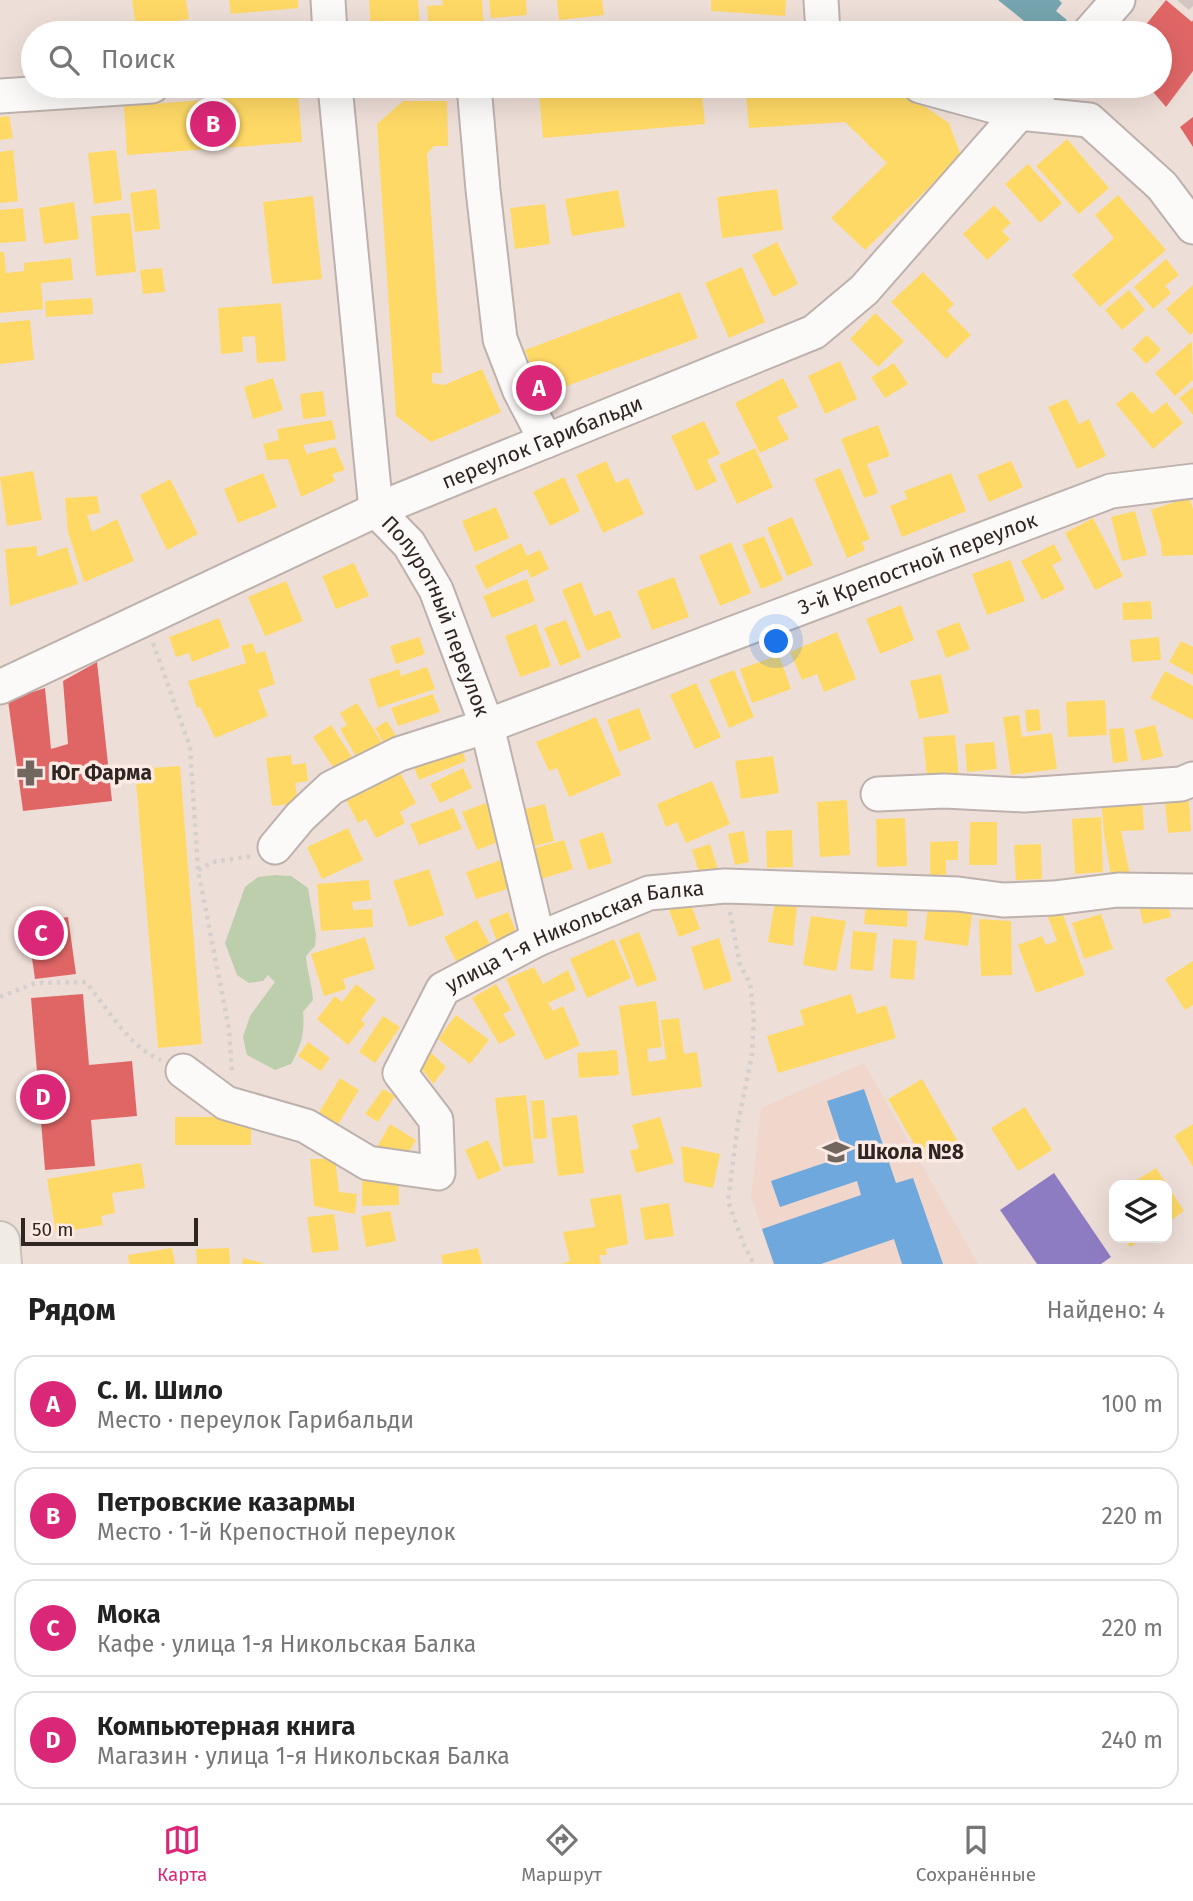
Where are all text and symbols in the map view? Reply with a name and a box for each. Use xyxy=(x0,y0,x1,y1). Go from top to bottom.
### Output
search box xyxy=(21,21,1172,98)
icon: search xyxy=(45,41,83,79)
text: Поиск xyxy=(101,44,175,75)
pin: B xyxy=(190,98,236,150)
pin: A xyxy=(516,362,562,414)
street label: переулок Гарибальди xyxy=(438,390,646,495)
street label: 3-й Крепостной переулок xyxy=(794,507,1041,621)
street label: Полуротный переулок xyxy=(376,510,495,720)
your location xyxy=(759,624,793,658)
pharmacy icon: Юг Фарма xyxy=(15,758,45,788)
place label: Юг Фарма xyxy=(51,760,152,786)
street label: улица 1-я Никольская Балка xyxy=(441,875,705,998)
pin: C xyxy=(18,907,64,959)
pin: D xyxy=(20,1071,66,1123)
school or university icon: Школа №8 xyxy=(821,1137,851,1167)
place label: Школа №8 xyxy=(857,1139,964,1165)
map controls xyxy=(1109,1180,1172,1243)
button: layers xyxy=(1109,1180,1172,1243)
scale bar xyxy=(21,1215,198,1247)
text: 50 m xyxy=(32,1218,73,1241)
text: Рядом xyxy=(28,1292,116,1328)
text: Найдено: 4 xyxy=(1047,1296,1165,1324)
text: С. И. Шило xyxy=(97,1375,223,1406)
text: A xyxy=(46,1390,60,1418)
text: 100 m xyxy=(1102,1390,1163,1418)
text: Место · переулок Гарибальди xyxy=(97,1406,414,1434)
text: Петровские казармы xyxy=(97,1487,356,1518)
text: B xyxy=(46,1502,60,1530)
text: 220 m xyxy=(1102,1502,1163,1530)
text: Место · 1-й Крепостной переулок xyxy=(97,1518,455,1546)
text: Мока xyxy=(97,1599,161,1630)
text: C xyxy=(46,1614,60,1642)
text: 220 m xyxy=(1102,1614,1163,1642)
text: Кафе · улица 1-я Никольская Балка xyxy=(97,1630,476,1658)
text: Компьютерная книга xyxy=(97,1711,355,1742)
text: D xyxy=(46,1726,60,1754)
text: 240 m xyxy=(1101,1726,1163,1754)
text: Магазин · улица 1-я Никольская Балка xyxy=(97,1742,510,1770)
tab: Карта xyxy=(157,1821,207,1886)
tab: Маршрут xyxy=(521,1821,602,1886)
tab: Сохранённые xyxy=(916,1821,1036,1886)

